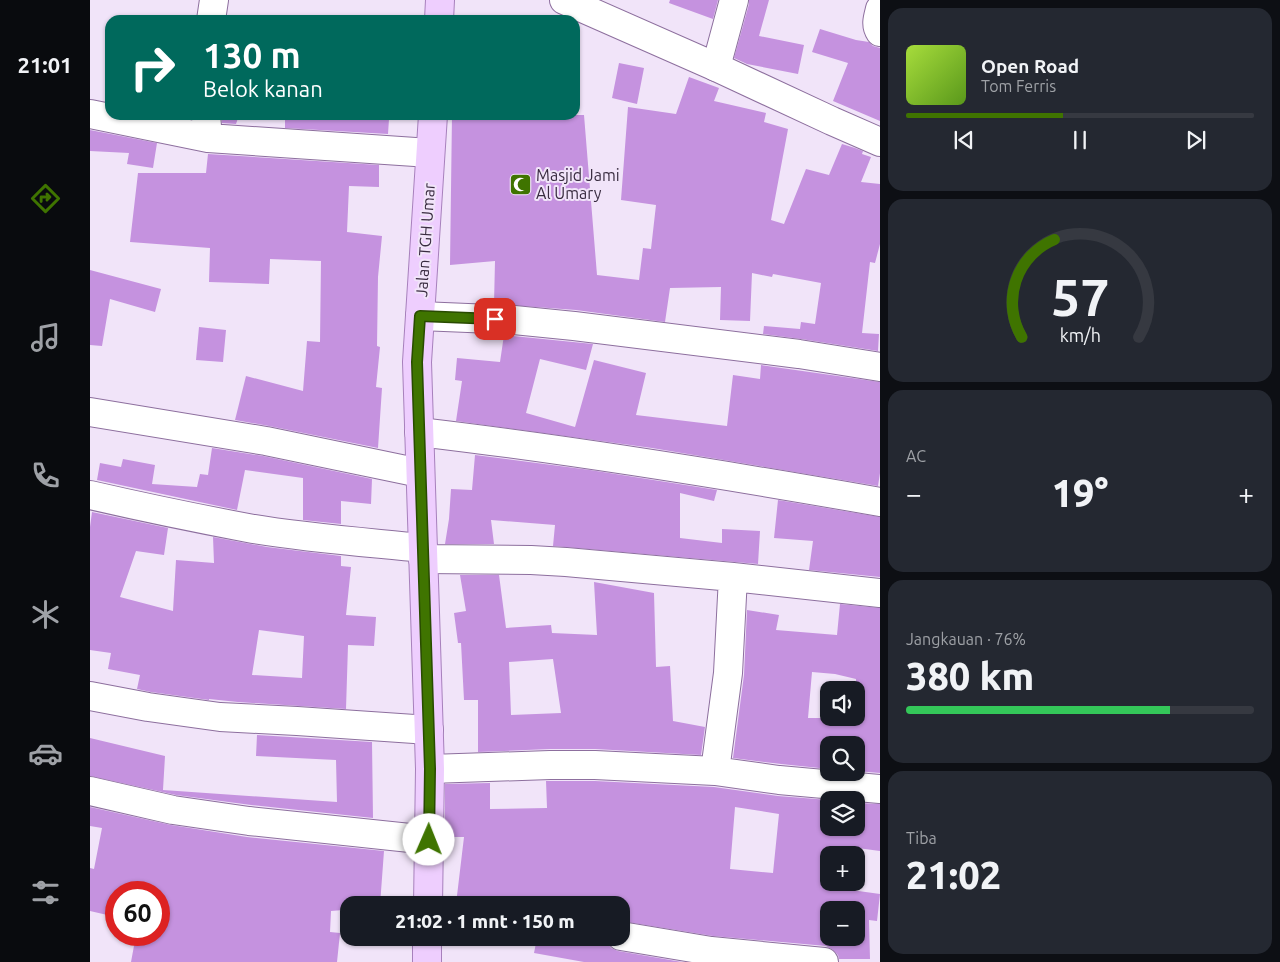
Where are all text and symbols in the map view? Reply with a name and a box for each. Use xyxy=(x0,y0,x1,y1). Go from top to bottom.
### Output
icon: right xyxy=(120,35,185,100)
text: 130 m xyxy=(203,35,301,75)
text: 21:01 xyxy=(17,52,73,77)
text: Open Road xyxy=(981,55,1079,77)
text: Belok kanan xyxy=(203,76,323,101)
text: Tom Ferris xyxy=(981,77,1056,95)
icon: previous xyxy=(950,126,978,154)
icon: pause xyxy=(1066,126,1094,154)
icon: next xyxy=(1182,126,1210,154)
place label: Masjid Jami Al Umary xyxy=(536,166,620,202)
mosque icon: Masjid Jami Al Umary xyxy=(508,172,532,196)
icon: directions xyxy=(28,181,63,216)
street label: Jalan TGH Umar xyxy=(412,182,438,298)
text: 57 xyxy=(1051,268,1109,326)
pin xyxy=(474,298,516,340)
icon: arrive xyxy=(481,305,509,333)
icon: music xyxy=(28,320,63,355)
text: km/h xyxy=(1059,325,1101,345)
text: AC xyxy=(906,447,926,465)
icon: phone xyxy=(28,458,63,493)
text: 19° xyxy=(1052,472,1108,514)
text: − xyxy=(906,478,922,509)
text: + xyxy=(1238,478,1254,509)
icon: climate xyxy=(28,597,63,632)
text: Jangkauan · 76% xyxy=(906,630,1026,648)
text: 380 km xyxy=(906,655,1034,697)
map controls xyxy=(820,681,865,946)
button: sound xyxy=(820,681,865,726)
icon: car xyxy=(28,736,63,771)
button: search xyxy=(820,736,865,781)
button: layers xyxy=(820,791,865,836)
position arrow xyxy=(402,813,454,865)
text: Tiba xyxy=(906,829,937,847)
button: + xyxy=(820,846,865,891)
text: 21:02 xyxy=(906,854,1001,896)
icon: filters xyxy=(28,875,63,910)
speed limit sign: 60 xyxy=(105,881,170,946)
button: − xyxy=(820,901,865,946)
text: 21:02 · 1 mnt · 150 m xyxy=(395,910,575,932)

